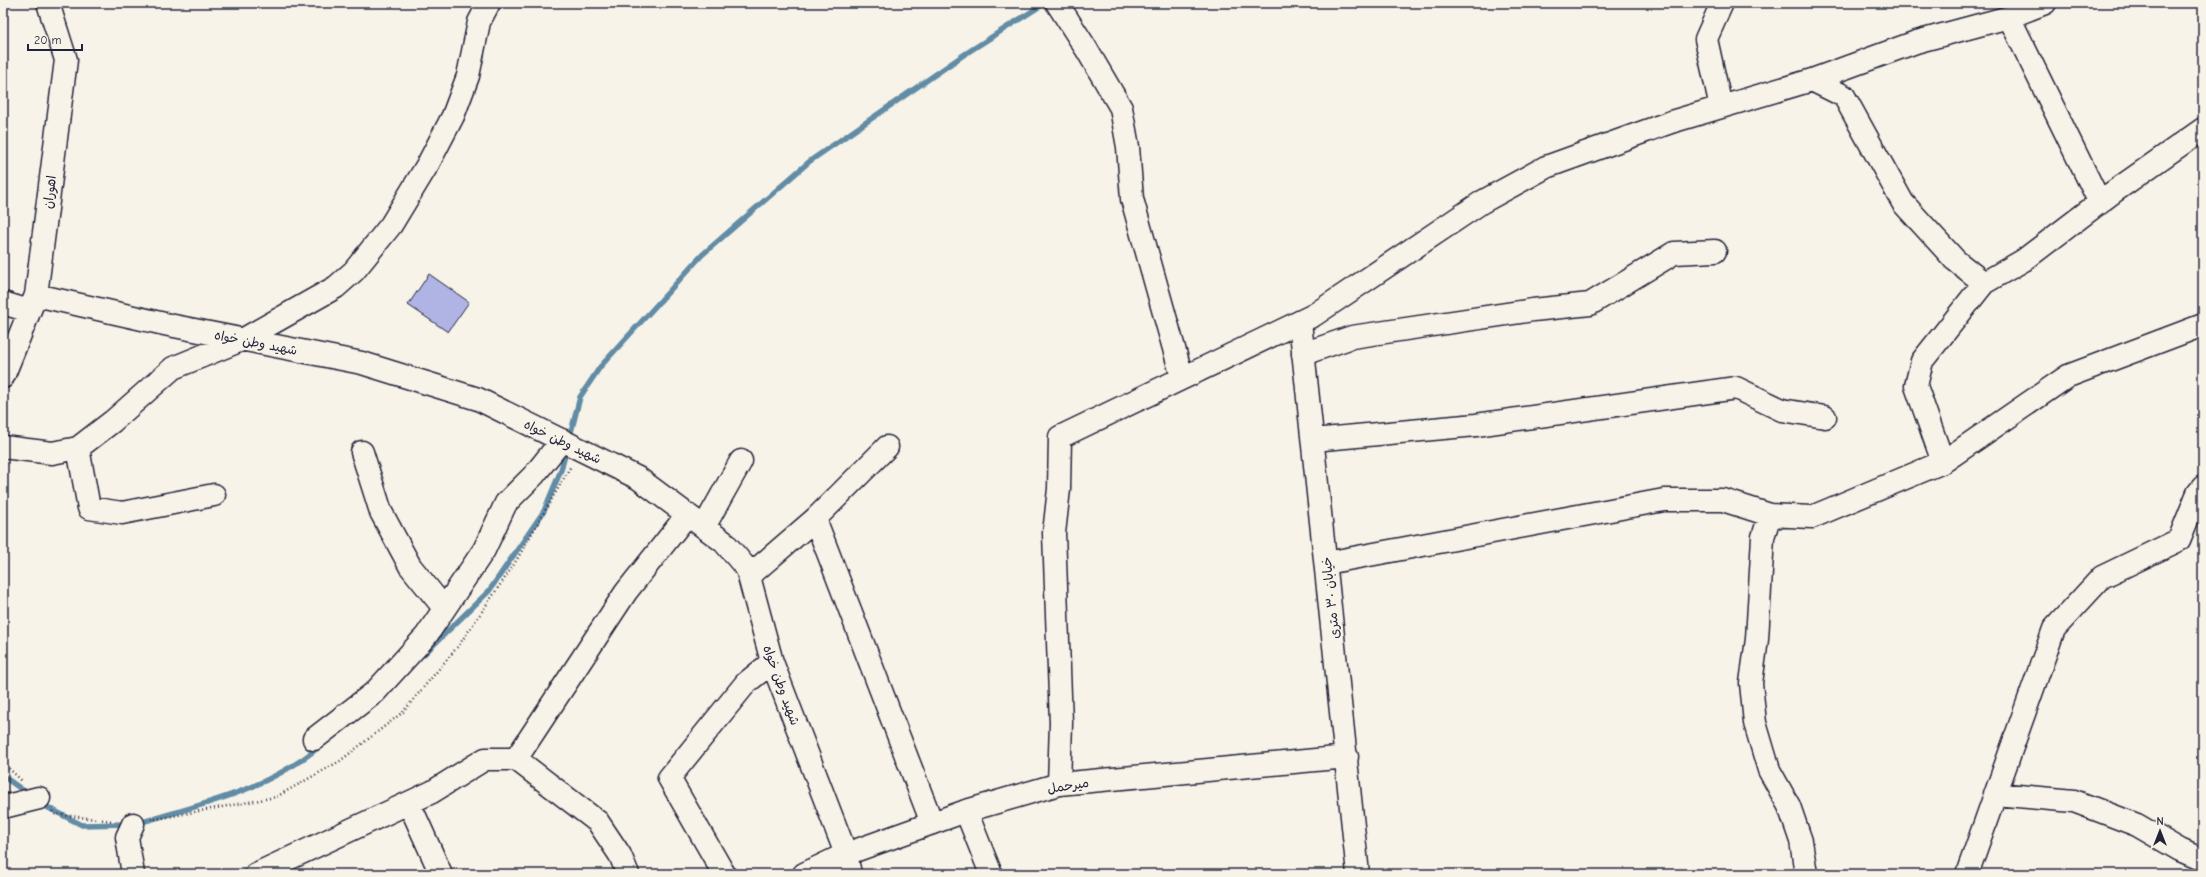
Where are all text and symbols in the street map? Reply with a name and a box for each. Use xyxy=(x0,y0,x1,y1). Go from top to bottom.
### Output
scale bar xyxy=(28,26,82,52)
text: 20 m xyxy=(34,33,62,47)
street label: اهوران xyxy=(40,175,60,210)
street label: شهید وطن خواه xyxy=(213,327,299,359)
street label: شهید وطن خواه xyxy=(521,416,604,468)
street label: خیابان ۳۰ متری xyxy=(1319,556,1343,640)
street label: شهید وطن خواه xyxy=(759,643,803,728)
street label: میرحمل xyxy=(1046,775,1090,797)
north arrow xyxy=(2140,811,2180,851)
text: N xyxy=(2156,815,2164,828)

